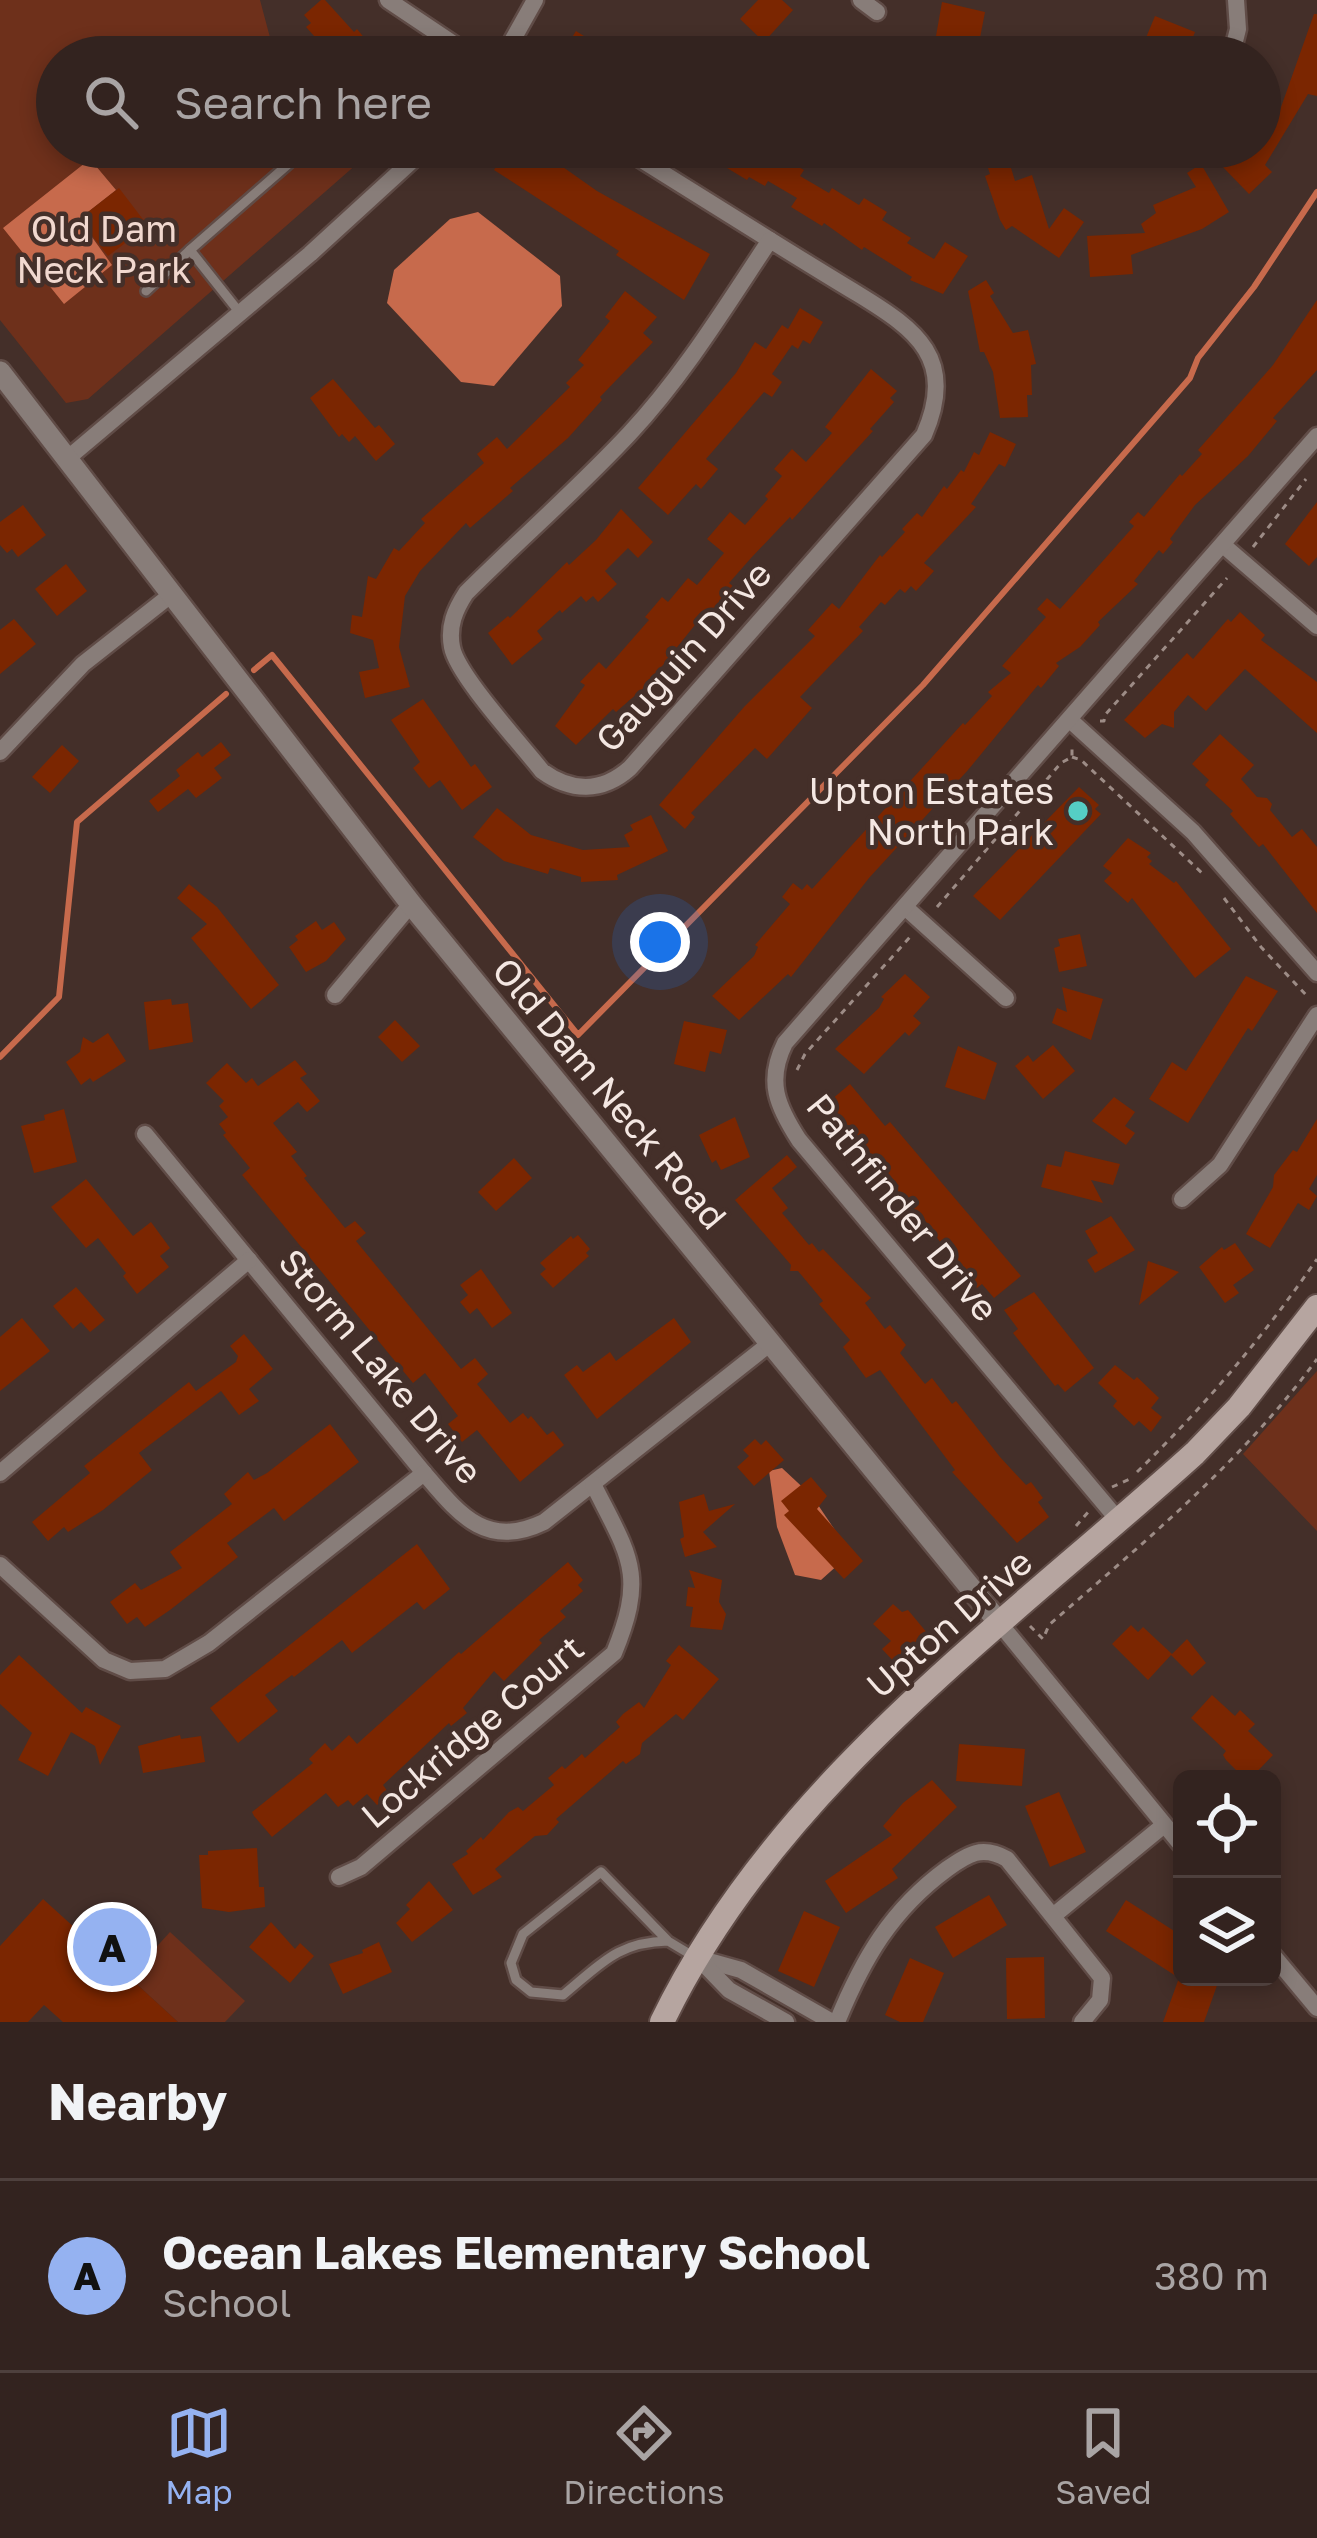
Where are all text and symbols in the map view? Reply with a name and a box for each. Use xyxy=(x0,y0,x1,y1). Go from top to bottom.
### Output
search box xyxy=(36,36,1281,168)
icon: search xyxy=(78,69,144,135)
text: Search here xyxy=(174,75,432,129)
park label: Old Dam Neck Park xyxy=(16,207,192,291)
street label: Gauguin Drive xyxy=(586,552,780,760)
place label: Upton Estates North Park xyxy=(809,769,1054,853)
marker: Upton Estates North Park xyxy=(1065,798,1091,824)
your location xyxy=(630,912,690,972)
street label: Old Dam Neck Road xyxy=(484,949,736,1237)
street label: Pathfinder Drive xyxy=(798,1085,1008,1329)
street label: Storm Lake Drive xyxy=(270,1240,492,1492)
street label: Upton Drive xyxy=(858,1540,1040,1706)
street label: Lockridge Court xyxy=(352,1626,592,1836)
map controls xyxy=(1173,1770,1281,1986)
button: locate xyxy=(1173,1770,1281,1878)
button: layers xyxy=(1173,1878,1281,1986)
pin: A xyxy=(73,1902,151,1992)
text: Nearby xyxy=(48,2070,227,2131)
text: Ocean Lakes Elementary School xyxy=(162,2225,870,2279)
text: A xyxy=(73,2252,101,2299)
text: 380 m xyxy=(1154,2252,1269,2299)
text: School xyxy=(162,2279,291,2326)
tab: Map xyxy=(165,2400,233,2511)
tab: Directions xyxy=(563,2400,725,2511)
tab: Saved xyxy=(1055,2400,1152,2511)

